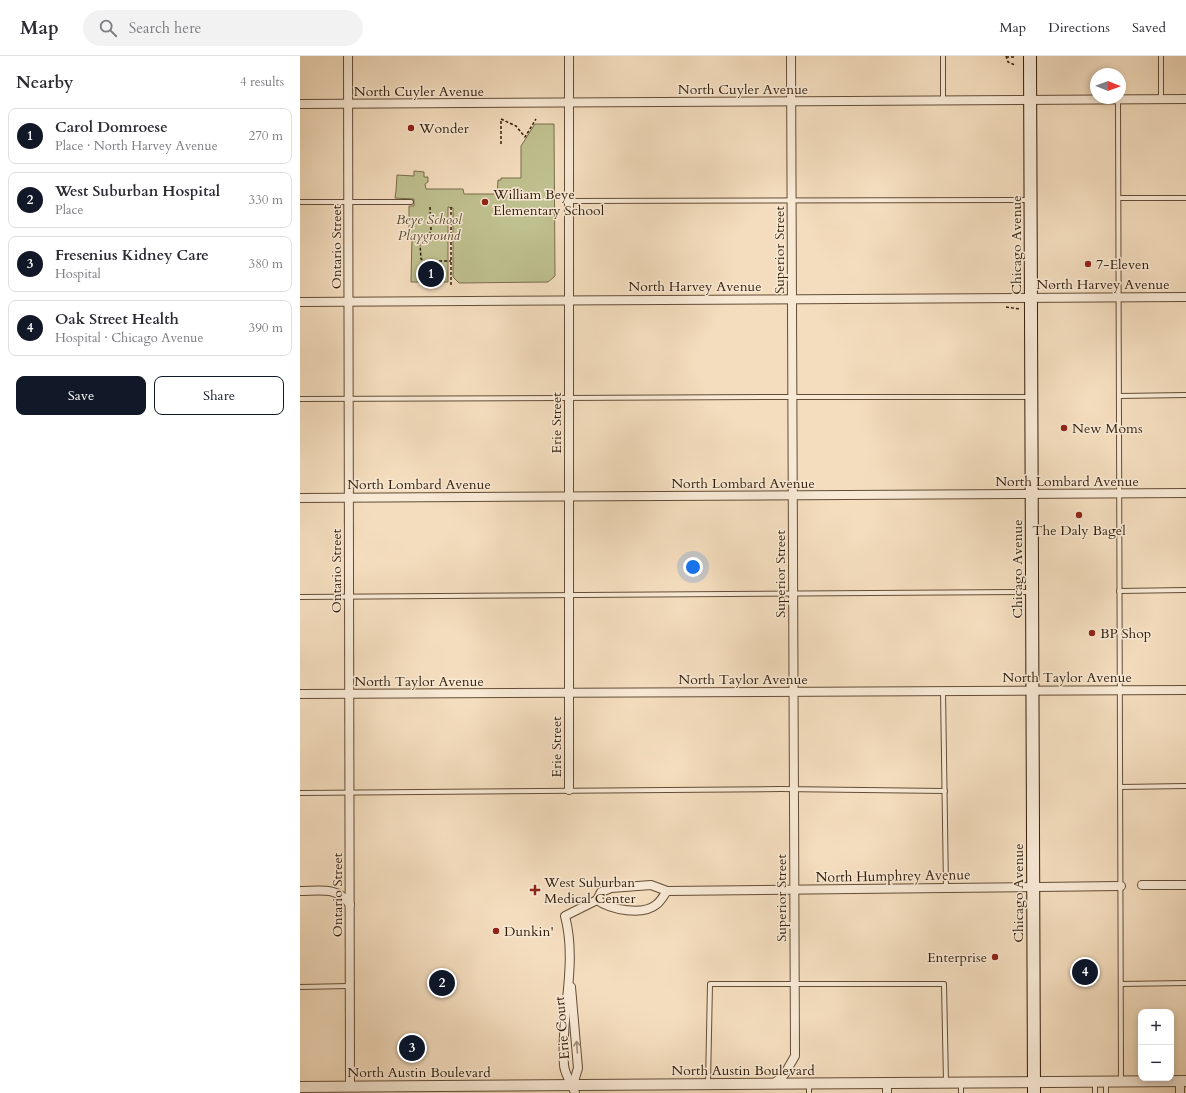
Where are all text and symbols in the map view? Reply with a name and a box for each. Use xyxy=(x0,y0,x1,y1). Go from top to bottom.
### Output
search box xyxy=(83,10,363,46)
text: Map xyxy=(20,15,59,41)
icon: search xyxy=(97,17,119,39)
text: Search here xyxy=(129,18,201,38)
text: Map xyxy=(1000,18,1026,37)
text: Directions xyxy=(1048,18,1110,37)
text: Saved xyxy=(1132,18,1166,37)
north arrow xyxy=(1090,68,1126,104)
text: Nearby xyxy=(16,71,73,94)
text: 4 results xyxy=(240,73,284,91)
street label: North Cuyler Avenue xyxy=(678,80,808,99)
street label: North Cuyler Avenue xyxy=(354,82,484,101)
text: Carol Domroese xyxy=(55,117,168,137)
place label: Wonder xyxy=(418,119,470,138)
marker: Wonder xyxy=(406,123,416,133)
text: 1 xyxy=(27,127,33,145)
text: 270 m xyxy=(249,127,283,145)
text: Place · North Harvey Avenue xyxy=(55,137,218,155)
text: West Suburban Hospital xyxy=(55,181,220,201)
place label: William Beye Elementary School xyxy=(492,185,605,220)
text: 2 xyxy=(27,191,33,209)
text: 330 m xyxy=(249,191,283,209)
street label: Chicago Avenue xyxy=(1007,195,1026,295)
marker: William Beye Elementary School xyxy=(480,197,490,207)
text: Place xyxy=(55,201,83,219)
street label: Ontario Street xyxy=(327,204,346,289)
street label: Superior Street xyxy=(770,206,789,294)
park label: Beye School Playground xyxy=(396,210,463,245)
text: Fresenius Kidney Care xyxy=(55,245,209,265)
text: 3 xyxy=(27,255,33,273)
text: 380 m xyxy=(249,255,283,273)
place label: 7-Eleven xyxy=(1096,255,1149,274)
pin: 1 xyxy=(418,259,444,289)
marker: 7-Eleven xyxy=(1083,259,1093,269)
text: Hospital xyxy=(55,265,101,283)
street label: North Harvey Avenue xyxy=(1036,275,1170,294)
street label: North Harvey Avenue xyxy=(628,277,762,296)
text: Oak Street Health xyxy=(55,309,179,329)
text: 4 xyxy=(27,319,33,337)
text: 390 m xyxy=(249,319,283,337)
text: Hospital · Chicago Avenue xyxy=(55,329,203,347)
button: Save xyxy=(16,376,146,415)
button: Share xyxy=(154,376,284,415)
street label: Erie Street xyxy=(547,392,566,454)
place label: New Moms xyxy=(1072,419,1143,438)
marker: New Moms xyxy=(1059,423,1069,433)
street label: North Lombard Avenue xyxy=(995,472,1139,491)
street label: North Lombard Avenue xyxy=(671,474,815,493)
street label: North Lombard Avenue xyxy=(347,475,491,494)
marker: The Daly Bagel xyxy=(1074,510,1084,520)
street label: Chicago Avenue xyxy=(1008,519,1027,619)
place label: The Daly Bagel xyxy=(1032,521,1126,540)
street label: Ontario Street xyxy=(327,528,346,613)
street label: Superior Street xyxy=(771,530,790,618)
your location xyxy=(683,557,703,577)
place label: BP Shop xyxy=(1100,624,1151,643)
marker: BP Shop xyxy=(1087,628,1097,638)
street label: North Taylor Avenue xyxy=(1002,668,1132,687)
street label: North Taylor Avenue xyxy=(678,670,808,689)
street label: North Taylor Avenue xyxy=(354,672,484,691)
street label: Erie Street xyxy=(547,716,566,778)
street label: Chicago Avenue xyxy=(1009,843,1028,943)
street label: Ontario Street xyxy=(328,852,347,937)
street label: Superior Street xyxy=(772,854,791,942)
street label: North Humphrey Avenue xyxy=(815,865,971,887)
place label: West Suburban Medical Center xyxy=(543,873,636,908)
marker: West Suburban Medical Center xyxy=(529,884,541,896)
place label: Dunkin' xyxy=(504,922,554,941)
marker: Dunkin' xyxy=(491,926,501,936)
place label: Enterprise xyxy=(927,948,987,967)
marker: Enterprise xyxy=(990,952,1000,962)
pin: 4 xyxy=(1072,957,1098,987)
pin: 2 xyxy=(429,968,455,998)
street label: Erie Court xyxy=(550,995,574,1060)
map controls xyxy=(1138,1009,1174,1081)
button: + xyxy=(1138,1009,1174,1045)
pin: 3 xyxy=(399,1033,425,1063)
one-way arrow xyxy=(573,1041,580,1054)
button: − xyxy=(1138,1045,1174,1081)
street label: North Austin Boulevard xyxy=(671,1061,815,1080)
street label: North Austin Boulevard xyxy=(347,1063,491,1082)

